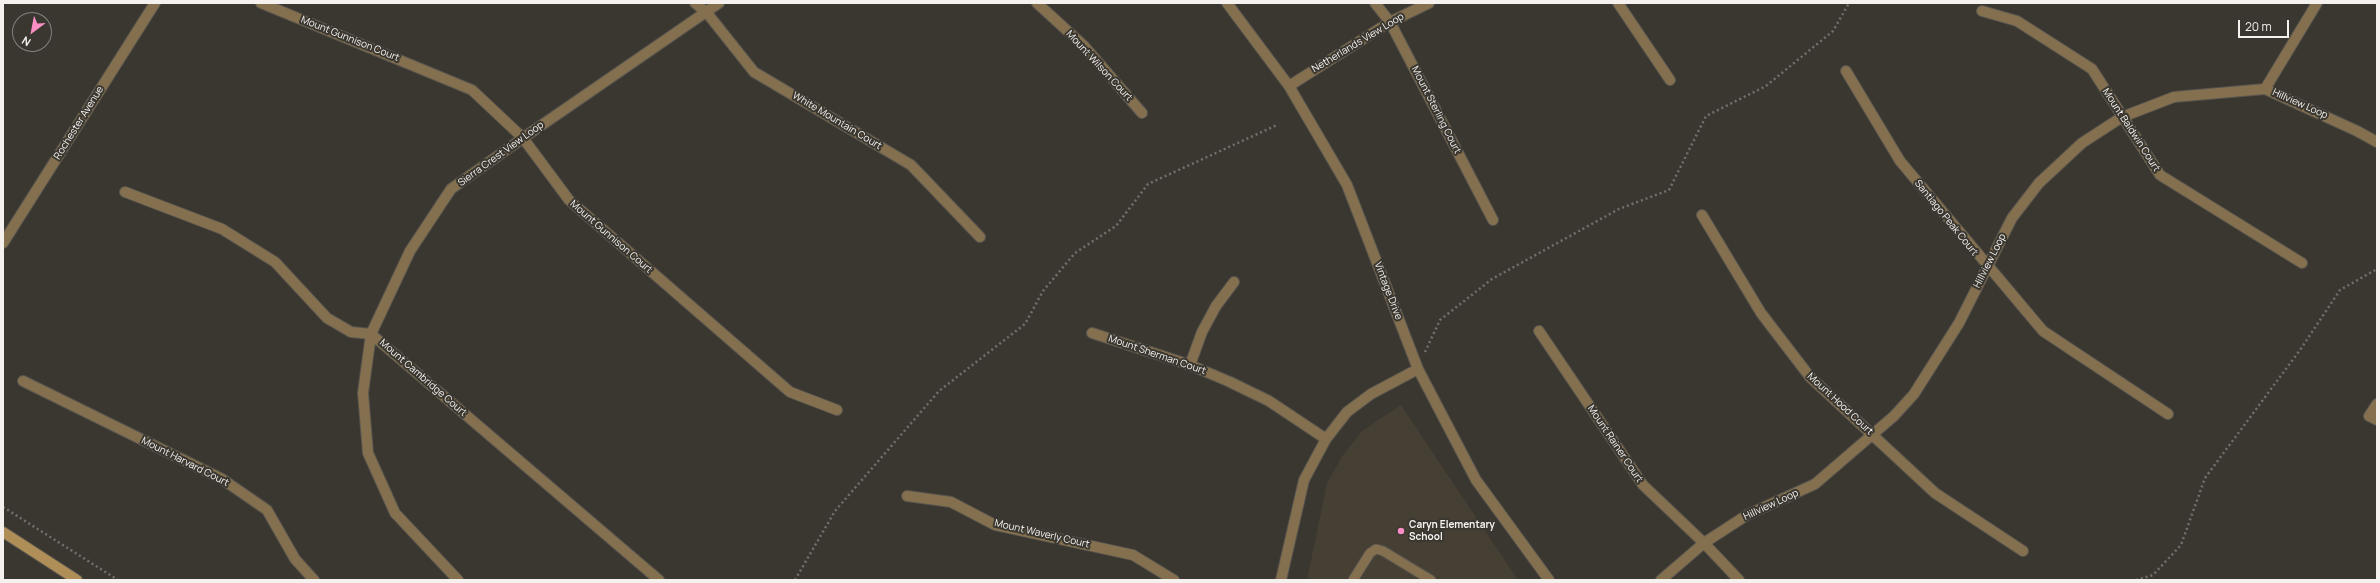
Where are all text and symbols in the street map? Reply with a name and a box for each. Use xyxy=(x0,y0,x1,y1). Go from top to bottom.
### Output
street label: Netherlands View Loop xyxy=(1310,11,1406,75)
north arrow xyxy=(12,12,52,52)
scale bar xyxy=(2240,12,2291,38)
street label: Mount Gunnison Court xyxy=(299,14,401,64)
text: 20 m xyxy=(2245,18,2272,35)
street label: Mount Wilson Court xyxy=(1063,28,1135,104)
text: N xyxy=(19,33,33,50)
street label: Mount Sterling Court xyxy=(1409,64,1463,156)
street label: Rochester Avenue xyxy=(52,84,106,162)
street label: Mount Baldwin Court xyxy=(2100,86,2162,174)
street label: Hillview Loop xyxy=(2270,86,2330,122)
street label: White Mountain Court xyxy=(790,90,884,152)
street label: Sierra Crest View Loop xyxy=(456,119,546,189)
street label: Santiago Peak Court xyxy=(1912,178,1980,258)
street label: Mount Gunnison Court xyxy=(567,198,655,276)
street label: Hillview Loop xyxy=(1971,232,2009,290)
street label: Vintage Drive xyxy=(1372,260,1404,322)
street label: Mount Sherman Court xyxy=(1107,333,1207,377)
street label: Mount Cambridge Court xyxy=(377,337,469,419)
street label: Mount Hood Court xyxy=(1805,370,1875,438)
street label: Mount Rainer Court xyxy=(1585,403,1645,485)
street label: Mount Harvard Court xyxy=(139,435,231,489)
street label: Hillview Loop xyxy=(1742,487,1800,523)
street label: Mount Waverly Court xyxy=(993,517,1091,551)
place label: Caryn Elementary School xyxy=(1409,519,1495,542)
marker: Caryn Elementary School xyxy=(1396,526,1406,536)

